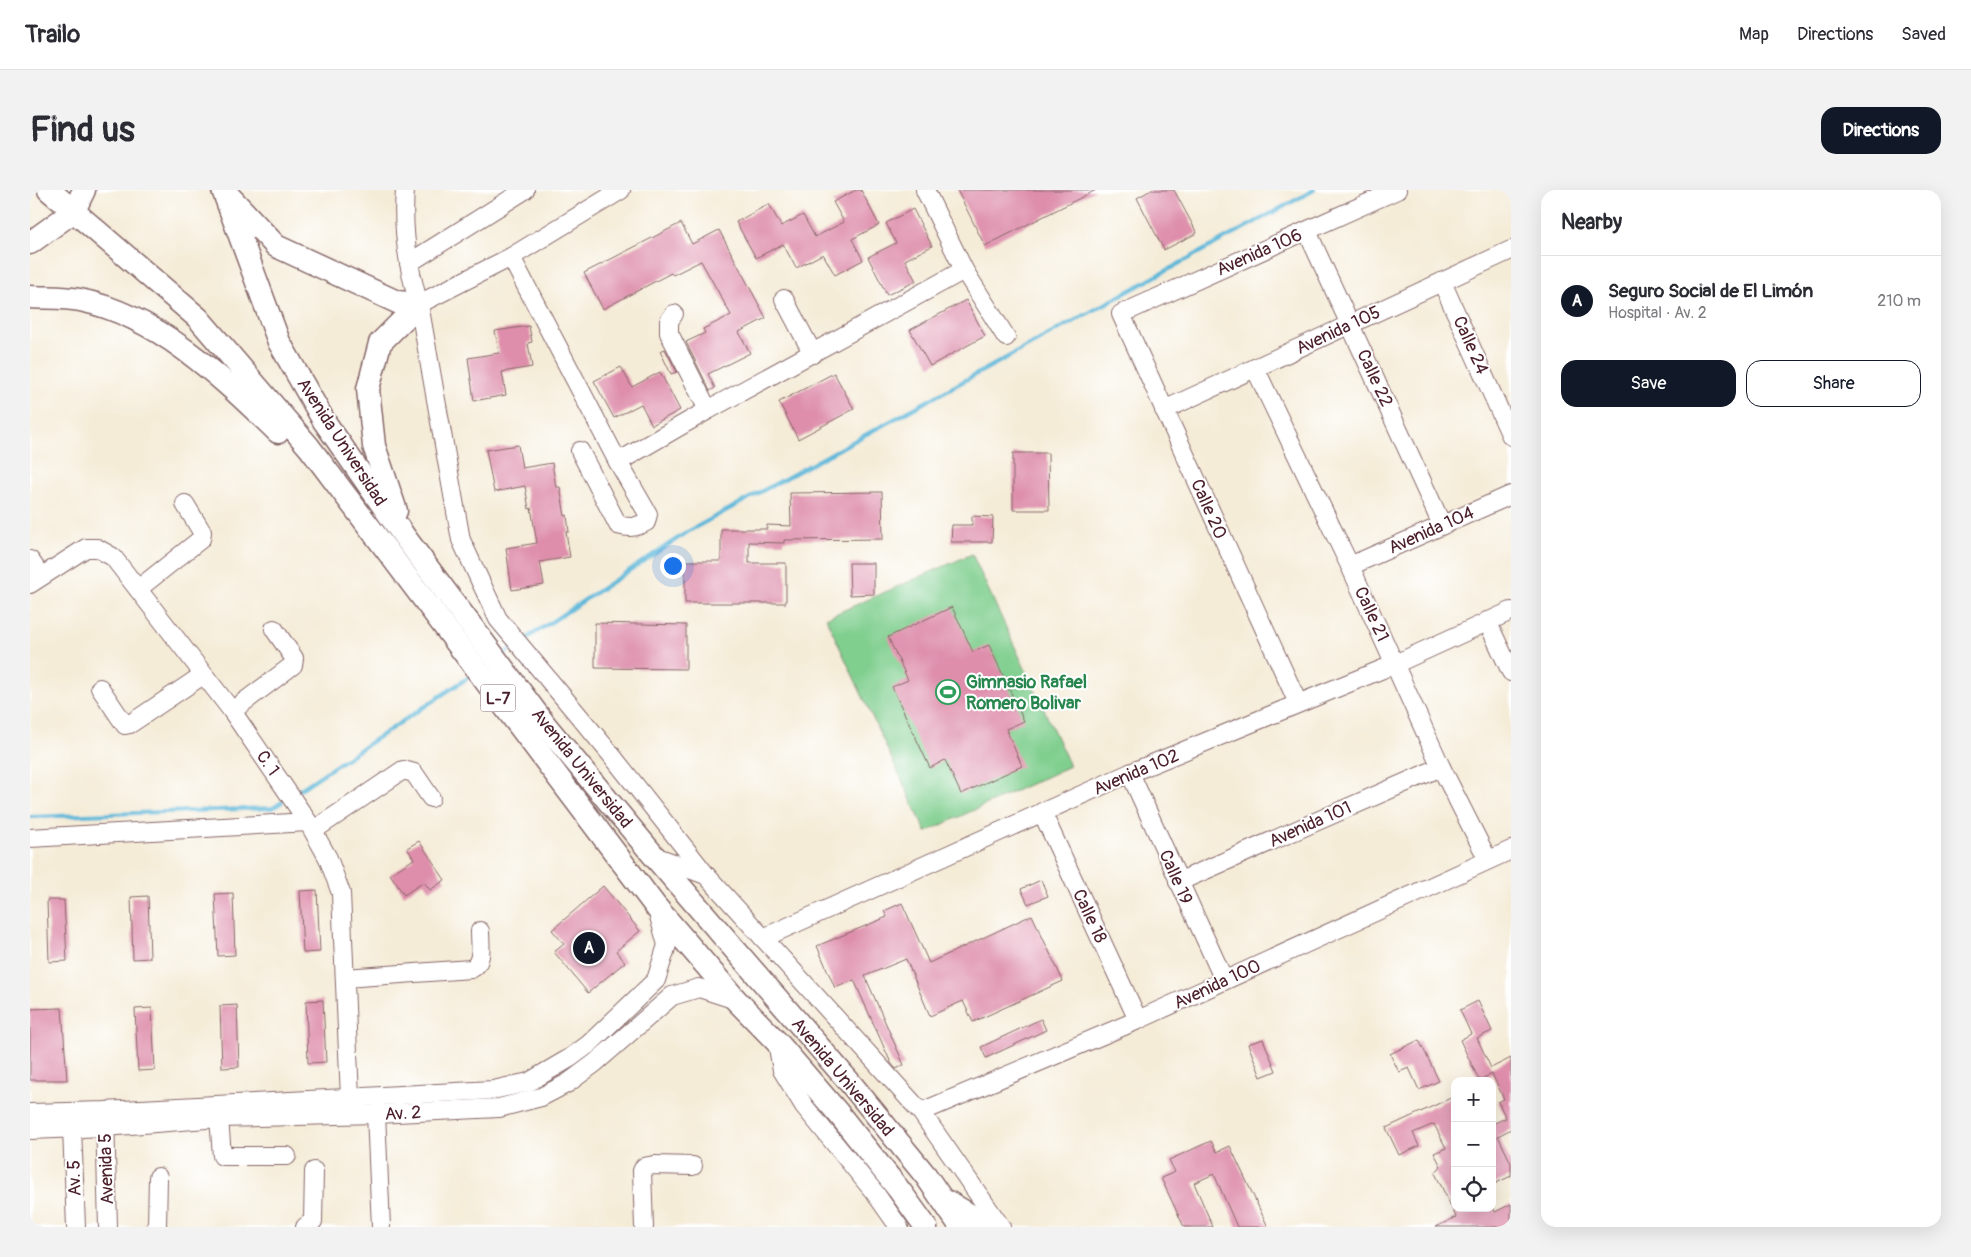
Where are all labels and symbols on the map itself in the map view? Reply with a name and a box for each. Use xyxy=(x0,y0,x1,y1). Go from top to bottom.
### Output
street label: Avenida 106 xyxy=(1213,223,1306,282)
street label: Avenida 105 xyxy=(1292,301,1384,360)
street label: Calle 24 xyxy=(1448,313,1494,378)
street label: Calle 22 xyxy=(1351,346,1398,411)
street label: Avenida Universidad xyxy=(292,374,392,511)
street label: Calle 20 xyxy=(1185,476,1232,543)
street label: Avenida 104 xyxy=(1385,501,1478,560)
your location xyxy=(660,553,686,579)
street label: Calle 21 xyxy=(1349,583,1394,645)
place label: Gimnasio Rafael Romero Bolivar xyxy=(966,671,1087,715)
sports icon: Gimnasio Rafael Romero Bolivar xyxy=(935,679,961,705)
road number: L-7 xyxy=(480,684,516,712)
street label: Avenida Universidad xyxy=(526,703,637,833)
street label: Avenida 102 xyxy=(1090,744,1183,801)
street label: C. 1 xyxy=(251,746,284,781)
street label: Avenida 101 xyxy=(1265,796,1355,853)
street label: Calle 19 xyxy=(1153,846,1198,908)
street label: Calle 18 xyxy=(1067,886,1112,947)
pin: A xyxy=(573,929,605,967)
street label: Avenida 100 xyxy=(1170,954,1264,1015)
street label: Avenida Universidad xyxy=(786,1013,899,1141)
street label: Av. 2 xyxy=(384,1101,422,1126)
street label: Avenida 5 xyxy=(94,1133,119,1205)
street label: Av. 5 xyxy=(62,1159,87,1197)

